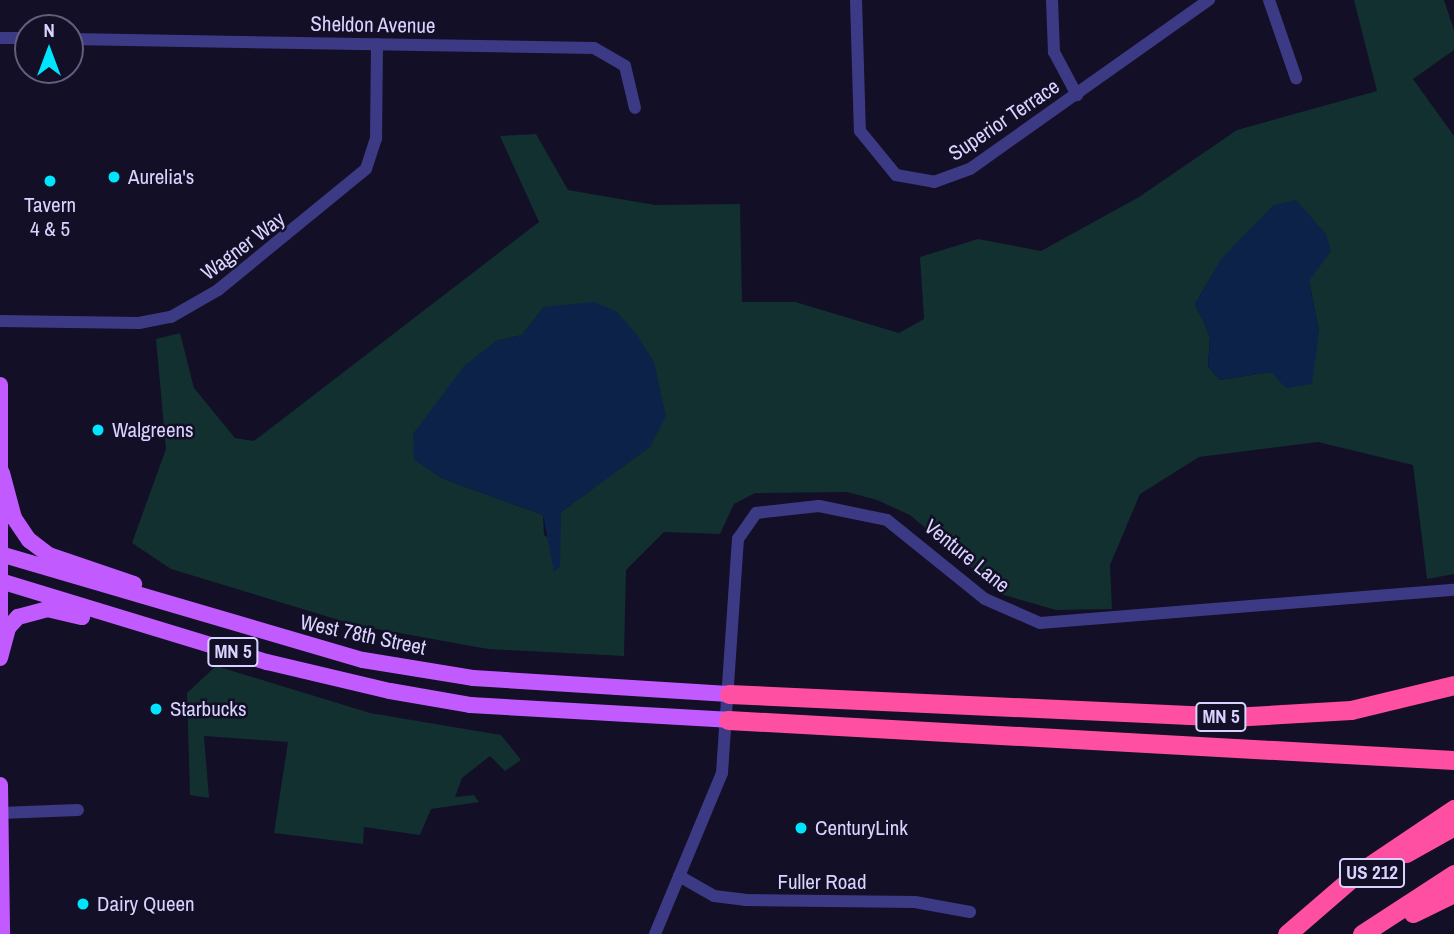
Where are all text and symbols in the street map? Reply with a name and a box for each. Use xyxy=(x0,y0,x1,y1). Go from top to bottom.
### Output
street label: Sheldon Avenue xyxy=(310,11,436,39)
north arrow xyxy=(14,14,84,84)
text: N xyxy=(43,17,55,43)
street label: Superior Terrace xyxy=(944,74,1064,166)
place label: Aurelia's xyxy=(128,164,194,190)
marker: Aurelia's xyxy=(106,169,122,185)
marker: Tavern 4 & 5 xyxy=(42,173,58,189)
place label: Tavern 4 & 5 xyxy=(24,192,76,242)
street label: Wagner Way xyxy=(196,206,290,286)
place label: Walgreens xyxy=(112,417,194,443)
marker: Walgreens xyxy=(90,422,106,438)
street label: Venture Lane xyxy=(919,514,1015,598)
street label: West 78th Street xyxy=(298,609,428,661)
road number: MN 5 xyxy=(207,636,259,667)
place label: Starbucks xyxy=(170,696,247,722)
marker: Starbucks xyxy=(148,701,164,717)
road number: MN 5 xyxy=(1195,702,1247,732)
place label: CenturyLink xyxy=(815,815,908,841)
marker: CenturyLink xyxy=(793,820,809,836)
road number: US 212 xyxy=(1339,858,1405,888)
street label: Fuller Road xyxy=(778,869,866,895)
place label: Dairy Queen xyxy=(97,891,195,917)
marker: Dairy Queen xyxy=(75,896,91,912)

